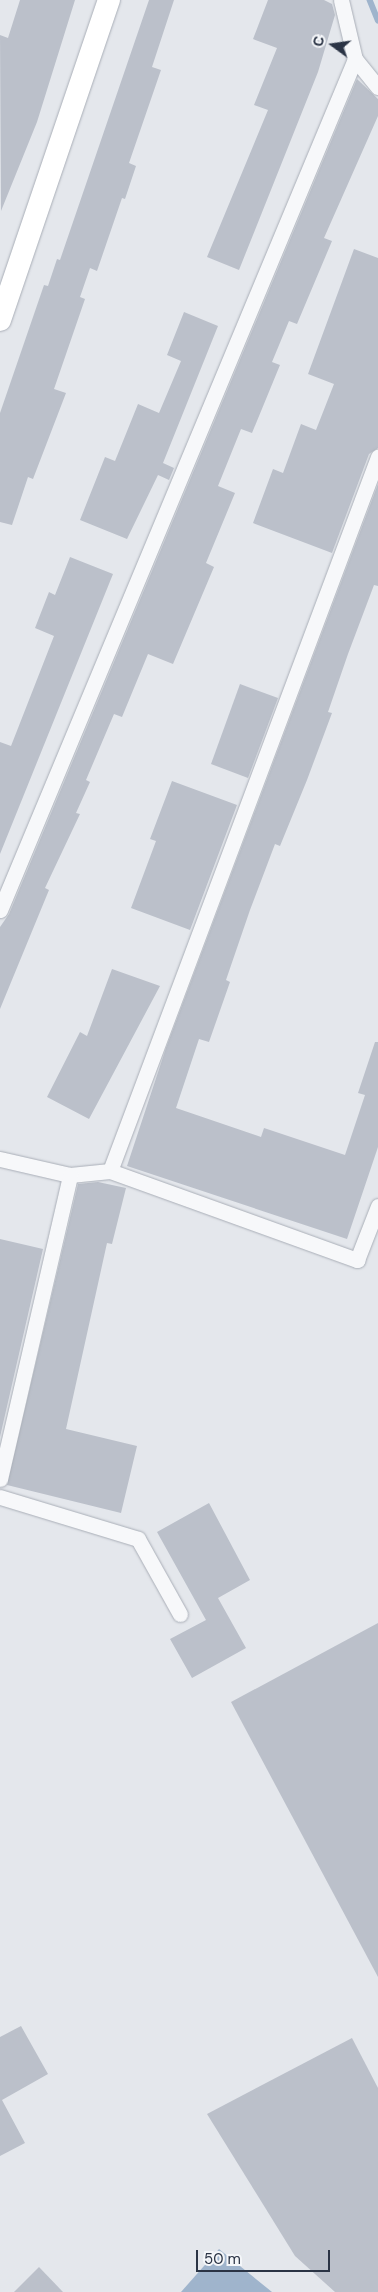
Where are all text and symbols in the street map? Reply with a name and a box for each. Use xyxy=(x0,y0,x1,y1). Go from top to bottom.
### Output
north arrow xyxy=(308,20,358,70)
text: С xyxy=(308,34,328,48)
scale bar xyxy=(198,2240,332,2272)
text: 50 m xyxy=(204,2249,241,2269)

